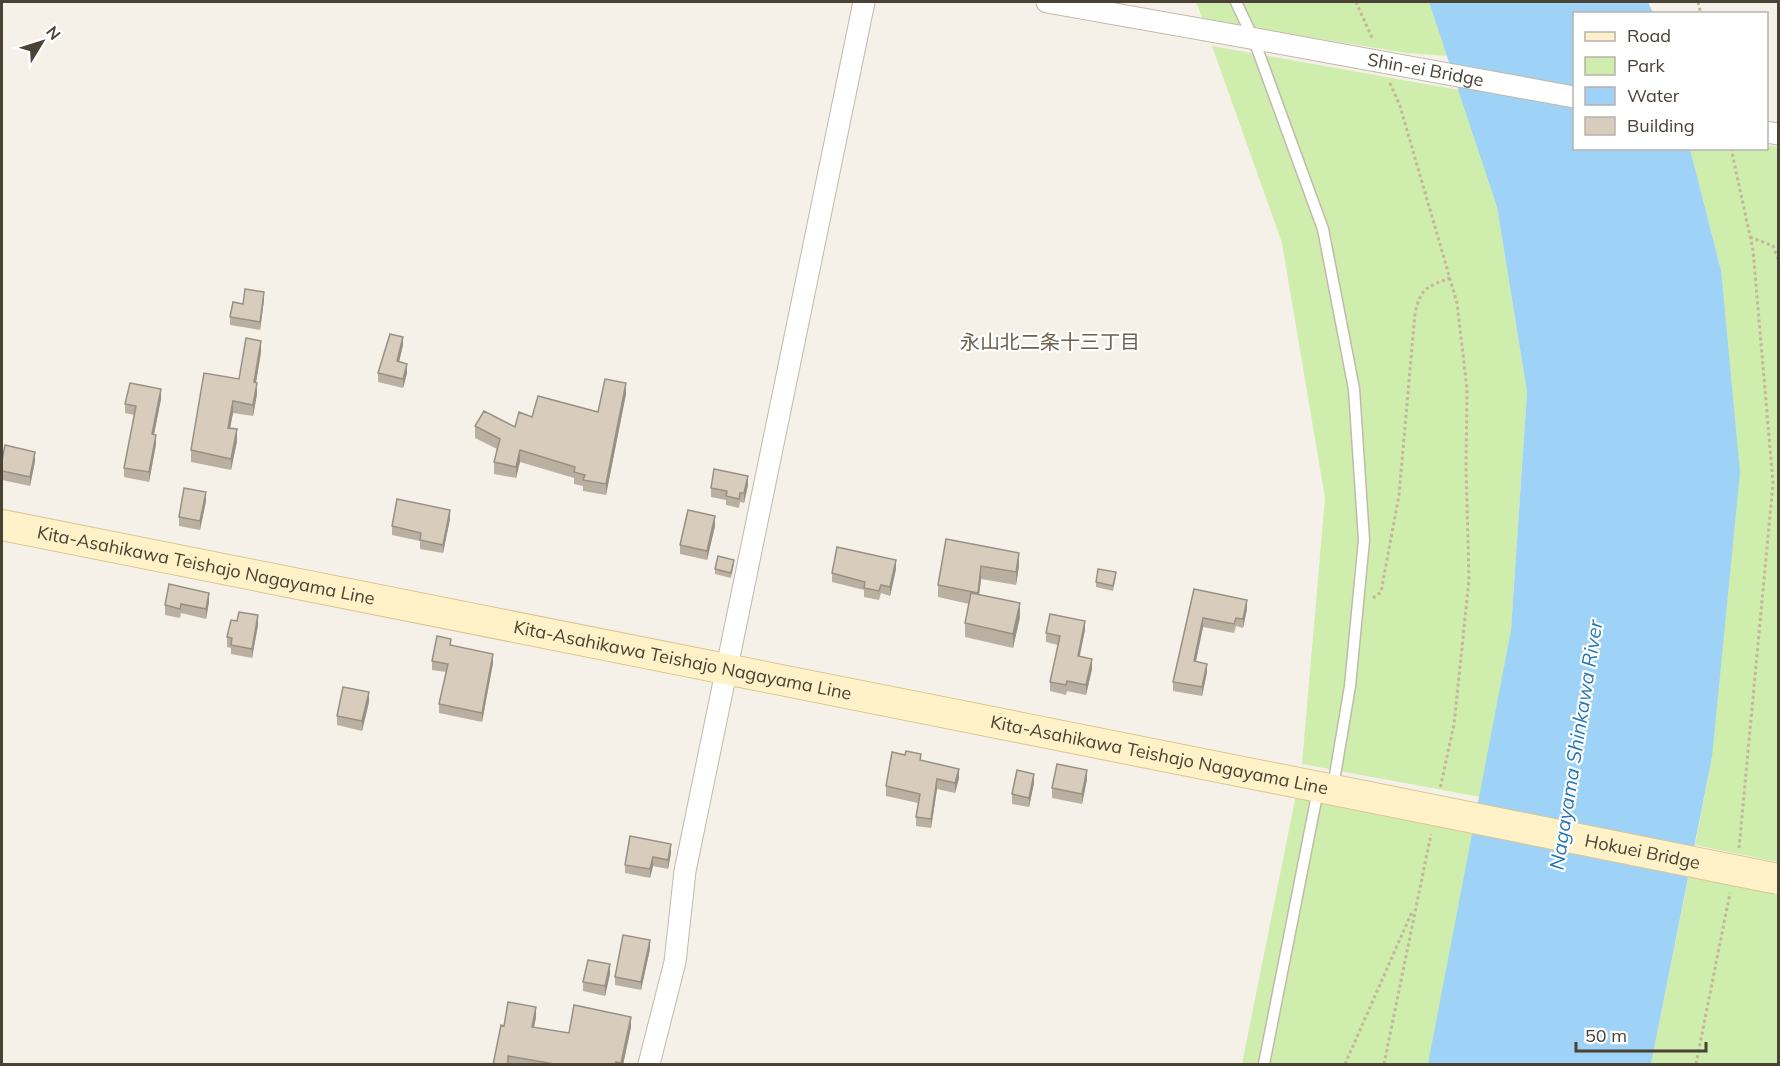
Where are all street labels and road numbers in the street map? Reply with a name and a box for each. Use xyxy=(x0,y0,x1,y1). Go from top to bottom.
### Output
street label: Shin-ei Bridge xyxy=(1366,48,1486,91)
street label: Kita-Asahikawa Teishajo Nagayama Line xyxy=(35,520,377,610)
street label: Kita-Asahikawa Teishajo Nagayama Line xyxy=(512,615,854,705)
street label: Kita-Asahikawa Teishajo Nagayama Line xyxy=(989,710,1330,800)
street label: Hokuei Bridge xyxy=(1583,829,1702,874)

